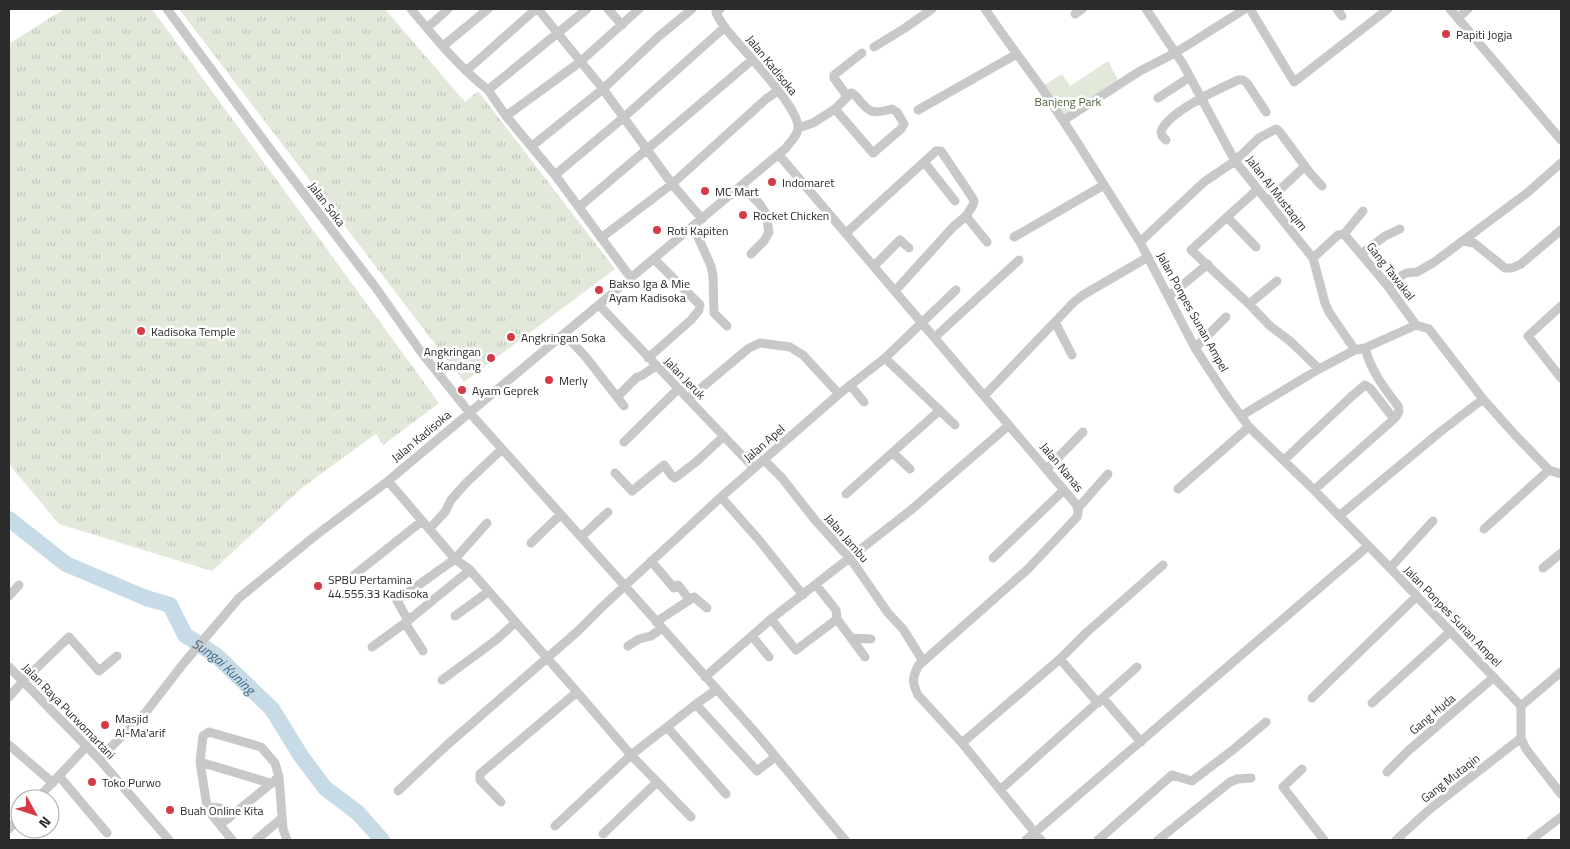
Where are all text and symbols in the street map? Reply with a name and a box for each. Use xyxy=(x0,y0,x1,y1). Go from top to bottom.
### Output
place label: Papiti Jogja xyxy=(1456,25,1512,44)
marker: Papiti Jogja xyxy=(1440,28,1452,40)
street label: Jalan Kadisoka xyxy=(742,31,802,99)
park label: Banjeng Park xyxy=(1035,92,1102,111)
street label: Jalan Al Mustaqim xyxy=(1241,151,1313,235)
place label: Indomaret xyxy=(782,173,835,192)
marker: Indomaret xyxy=(766,176,778,188)
street label: Jalan Soka xyxy=(304,178,350,230)
place label: MC Mart xyxy=(715,182,759,201)
marker: MC Mart xyxy=(699,185,711,197)
place label: Rocket Chicken xyxy=(753,206,829,225)
marker: Rocket Chicken xyxy=(737,209,749,221)
place label: Roti Kapiten xyxy=(667,221,729,240)
marker: Roti Kapiten xyxy=(651,224,663,236)
street label: Gang Tawakal xyxy=(1362,238,1420,304)
street label: Jalan Ponpes Sunan Ampel xyxy=(1152,249,1234,375)
place label: Bakso Iga & Mie Ayam Kadisoka xyxy=(609,274,690,307)
marker: Bakso Iga & Mie Ayam Kadisoka xyxy=(593,284,605,296)
place label: Kadisoka Temple xyxy=(151,322,236,341)
marker: Kadisoka Temple xyxy=(135,325,147,337)
place label: Angkringan Soka xyxy=(521,328,606,347)
marker: Angkringan Soka xyxy=(505,331,517,343)
place label: Angkringan Kandang xyxy=(424,342,481,375)
marker: Angkringan Kandang xyxy=(485,352,497,364)
street label: Jalan Jeruk xyxy=(660,352,710,404)
place label: Merly xyxy=(559,371,588,390)
marker: Merly xyxy=(543,374,555,386)
place label: Ayam Geprek xyxy=(472,381,539,400)
marker: Ayam Geprek xyxy=(456,384,468,396)
street label: Jalan Kadisoka xyxy=(387,405,455,467)
street label: Jalan Apel xyxy=(739,420,789,466)
street label: Jalan Nanas xyxy=(1036,438,1089,496)
street label: Jalan Jambu xyxy=(820,509,874,567)
street label: Jalan Ponpes Sunan Ampel xyxy=(1399,561,1507,671)
place label: SPBU Pertamina 44.555.33 Kadisoka xyxy=(328,570,428,603)
marker: SPBU Pertamina 44.555.33 Kadisoka xyxy=(312,580,324,592)
water label: Sungai Kuning xyxy=(188,632,262,700)
street label: Jalan Raya Purwomartani xyxy=(18,659,120,763)
street label: Gang Huda xyxy=(1405,689,1459,739)
place label: Masjid Al-Ma'arif xyxy=(115,709,166,742)
marker: Masjid Al-Ma'arif xyxy=(99,719,111,731)
street label: Gang Mutaqin xyxy=(1416,749,1484,807)
place label: Toko Purwo xyxy=(102,773,161,792)
marker: Toko Purwo xyxy=(86,776,98,788)
north arrow xyxy=(10,789,60,839)
place label: Buah Online Kita xyxy=(180,801,263,820)
marker: Buah Online Kita xyxy=(164,804,176,816)
text: N xyxy=(34,812,57,833)

